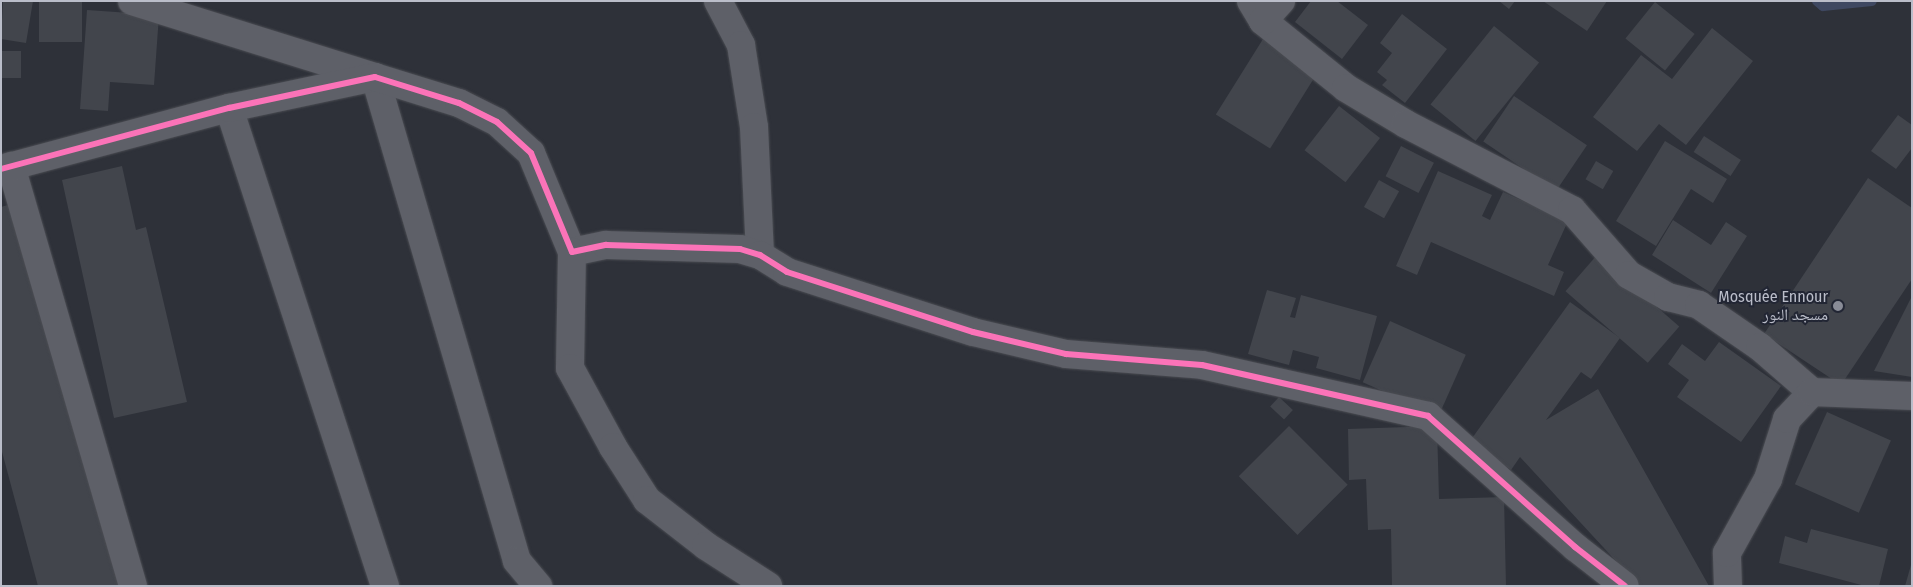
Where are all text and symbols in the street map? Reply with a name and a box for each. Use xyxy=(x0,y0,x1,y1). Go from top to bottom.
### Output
place label: Mosquée Ennour مسجد النور xyxy=(1718,287,1828,325)
marker: Mosquée Ennour مسجد النور xyxy=(1832,300,1844,312)

